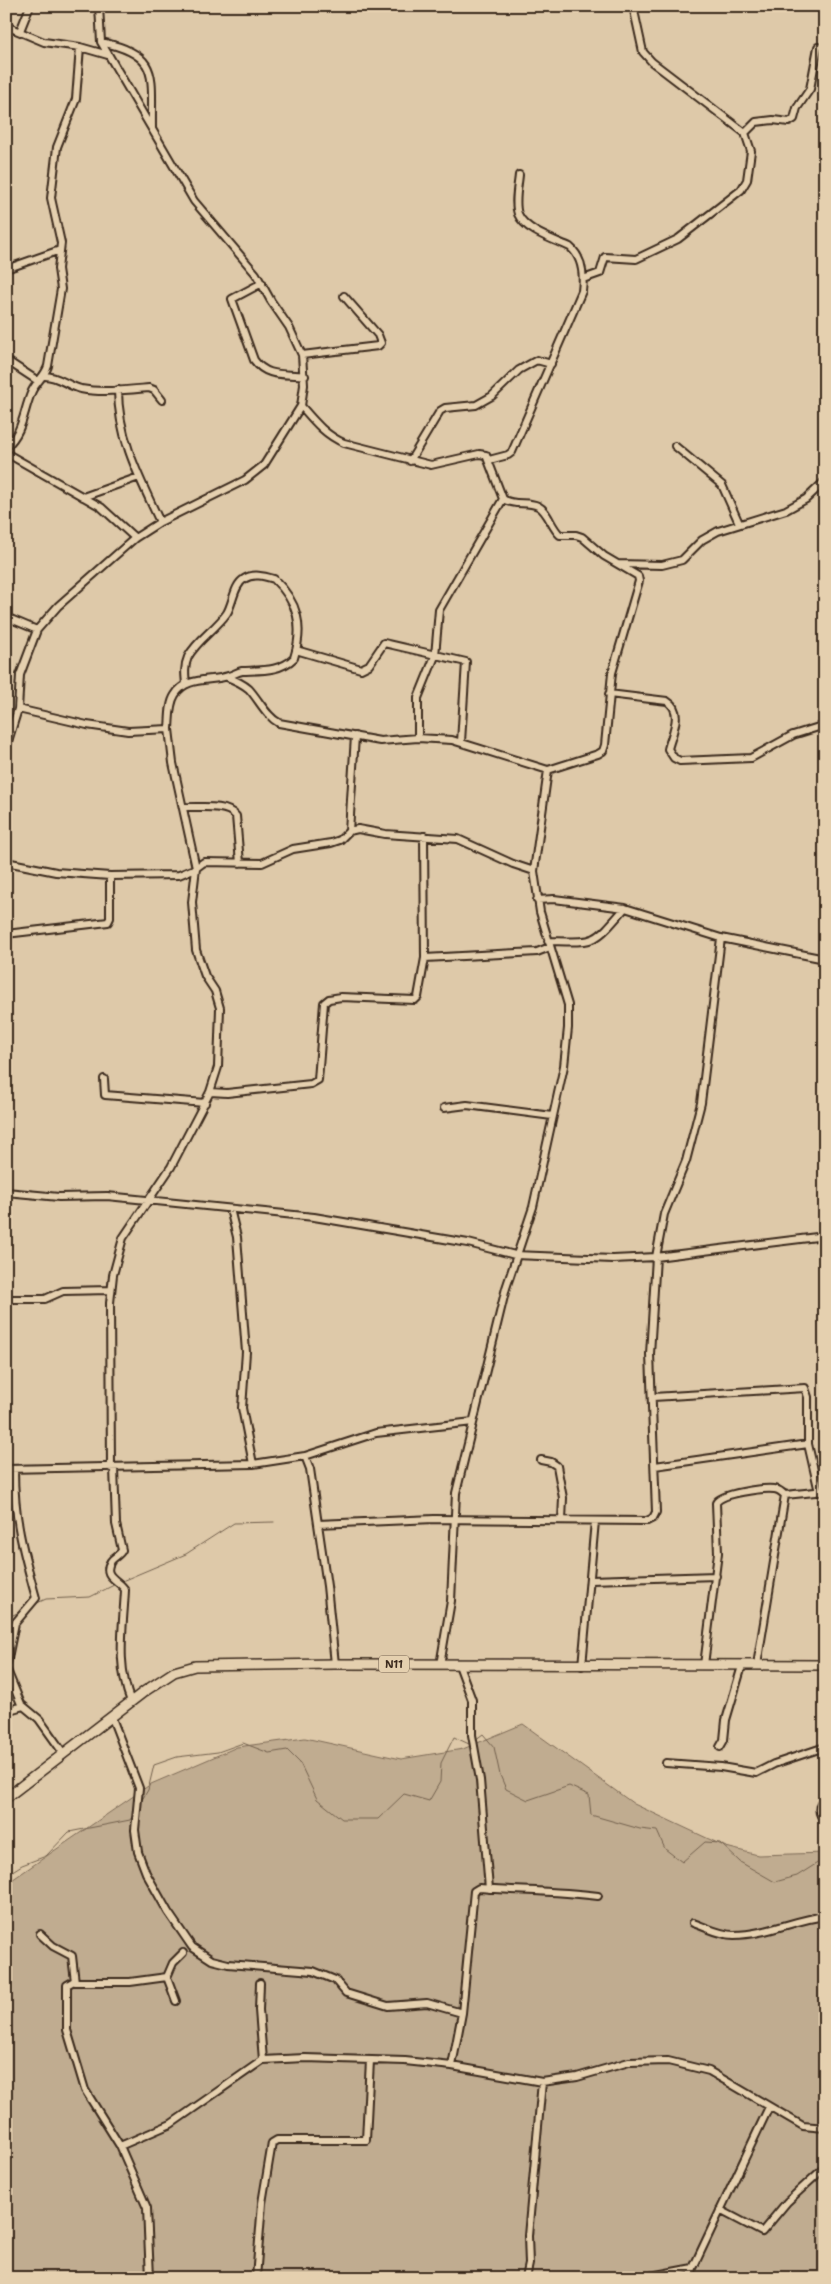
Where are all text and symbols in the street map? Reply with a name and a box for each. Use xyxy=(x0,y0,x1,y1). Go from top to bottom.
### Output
road number: N11 xyxy=(379,1656,409,1672)

